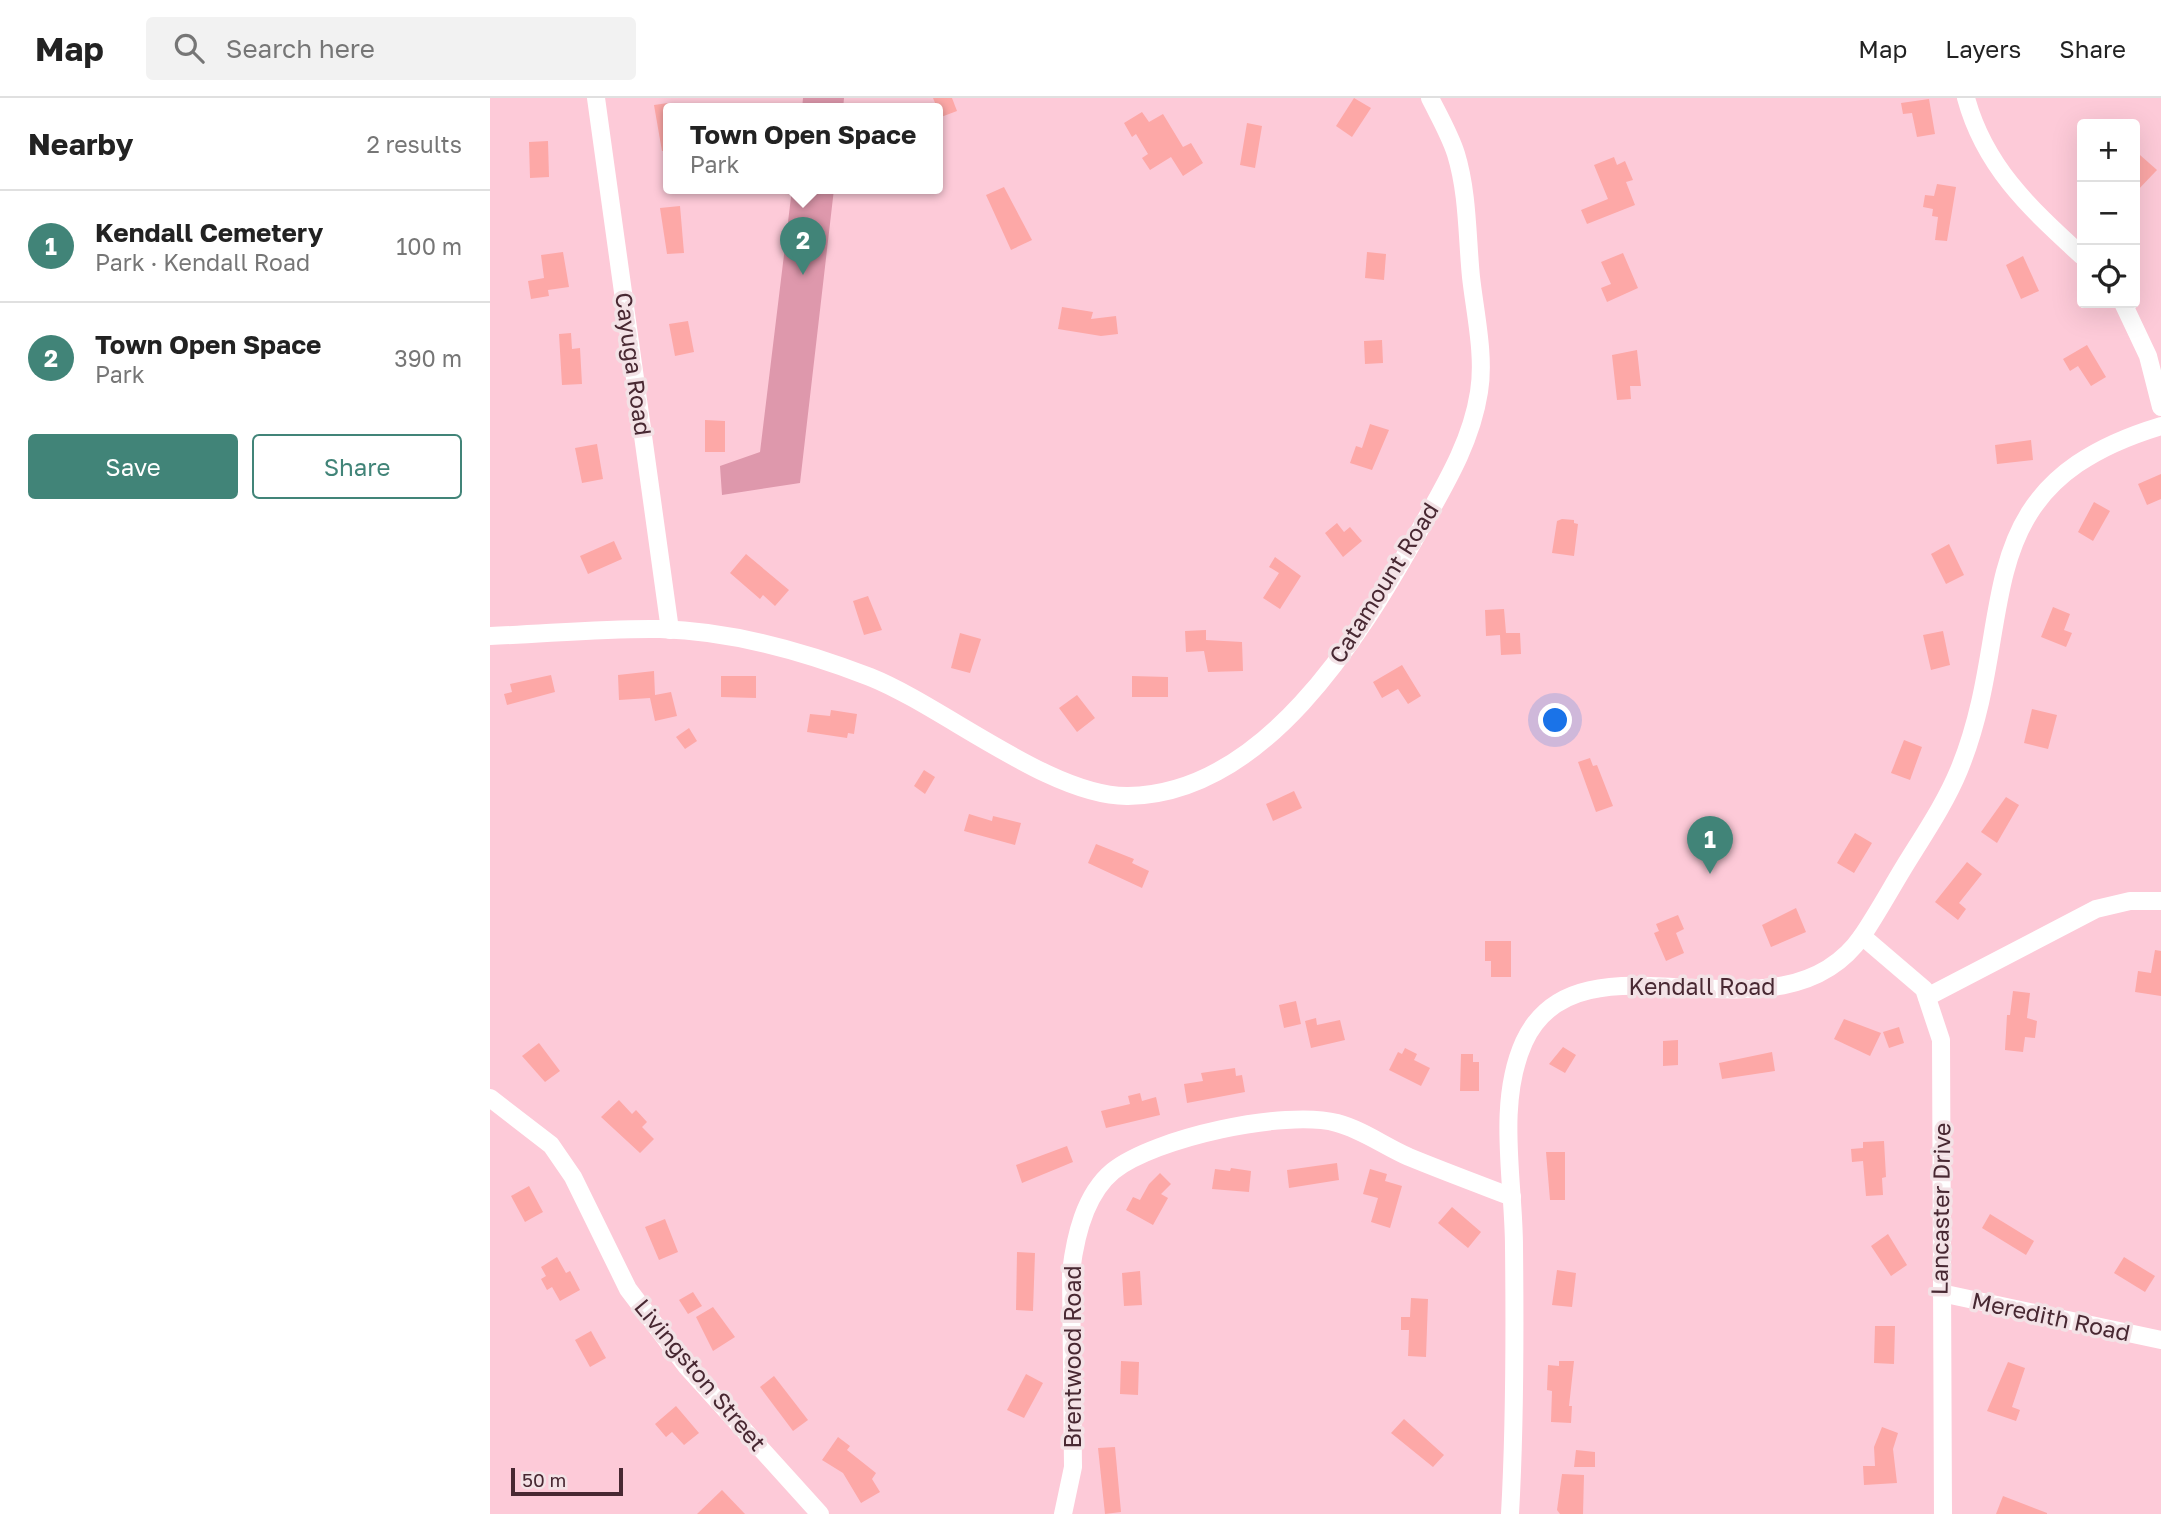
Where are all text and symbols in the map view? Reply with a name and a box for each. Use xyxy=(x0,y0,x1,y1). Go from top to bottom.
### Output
search box xyxy=(146,17,636,80)
text: Map xyxy=(35,29,104,68)
icon: search xyxy=(170,29,208,67)
text: Search here xyxy=(226,33,375,64)
text: Map xyxy=(1858,34,1907,63)
text: Layers xyxy=(1945,34,2021,63)
text: Share xyxy=(2059,34,2126,63)
popup xyxy=(663,103,943,194)
text: Town Open Space xyxy=(690,119,916,150)
map controls xyxy=(2077,119,2140,308)
button: + xyxy=(2077,119,2140,182)
text: Nearby xyxy=(28,126,133,162)
text: 2 results xyxy=(366,130,462,158)
text: Park xyxy=(690,150,740,178)
button: − xyxy=(2077,182,2140,245)
text: Kendall Cemetery xyxy=(95,217,323,248)
pin: 2 xyxy=(780,217,826,275)
text: 1 xyxy=(45,232,57,260)
text: 100 m xyxy=(396,232,462,260)
button: locate xyxy=(2077,245,2140,308)
text: Park · Kendall Road xyxy=(95,248,310,276)
street label: Cayuga Road xyxy=(610,291,658,437)
text: Town Open Space xyxy=(95,329,321,360)
text: 2 xyxy=(44,344,58,372)
text: 390 m xyxy=(394,344,462,372)
text: Park xyxy=(95,360,145,388)
button: Save xyxy=(28,434,238,499)
button: Share xyxy=(252,434,462,499)
street label: Catamount Road xyxy=(1323,497,1444,668)
your location xyxy=(1538,703,1572,737)
pin: 1 xyxy=(1687,816,1733,874)
street label: Kendall Road xyxy=(1629,972,1775,1000)
street label: Lancaster Drive xyxy=(1924,1123,1956,1295)
street label: Brentwood Road xyxy=(1058,1265,1086,1449)
street label: Meredith Road xyxy=(1970,1286,2133,1346)
street label: Livingston Street xyxy=(629,1293,772,1456)
scale bar xyxy=(511,1465,623,1497)
text: 50 m xyxy=(522,1468,566,1491)

